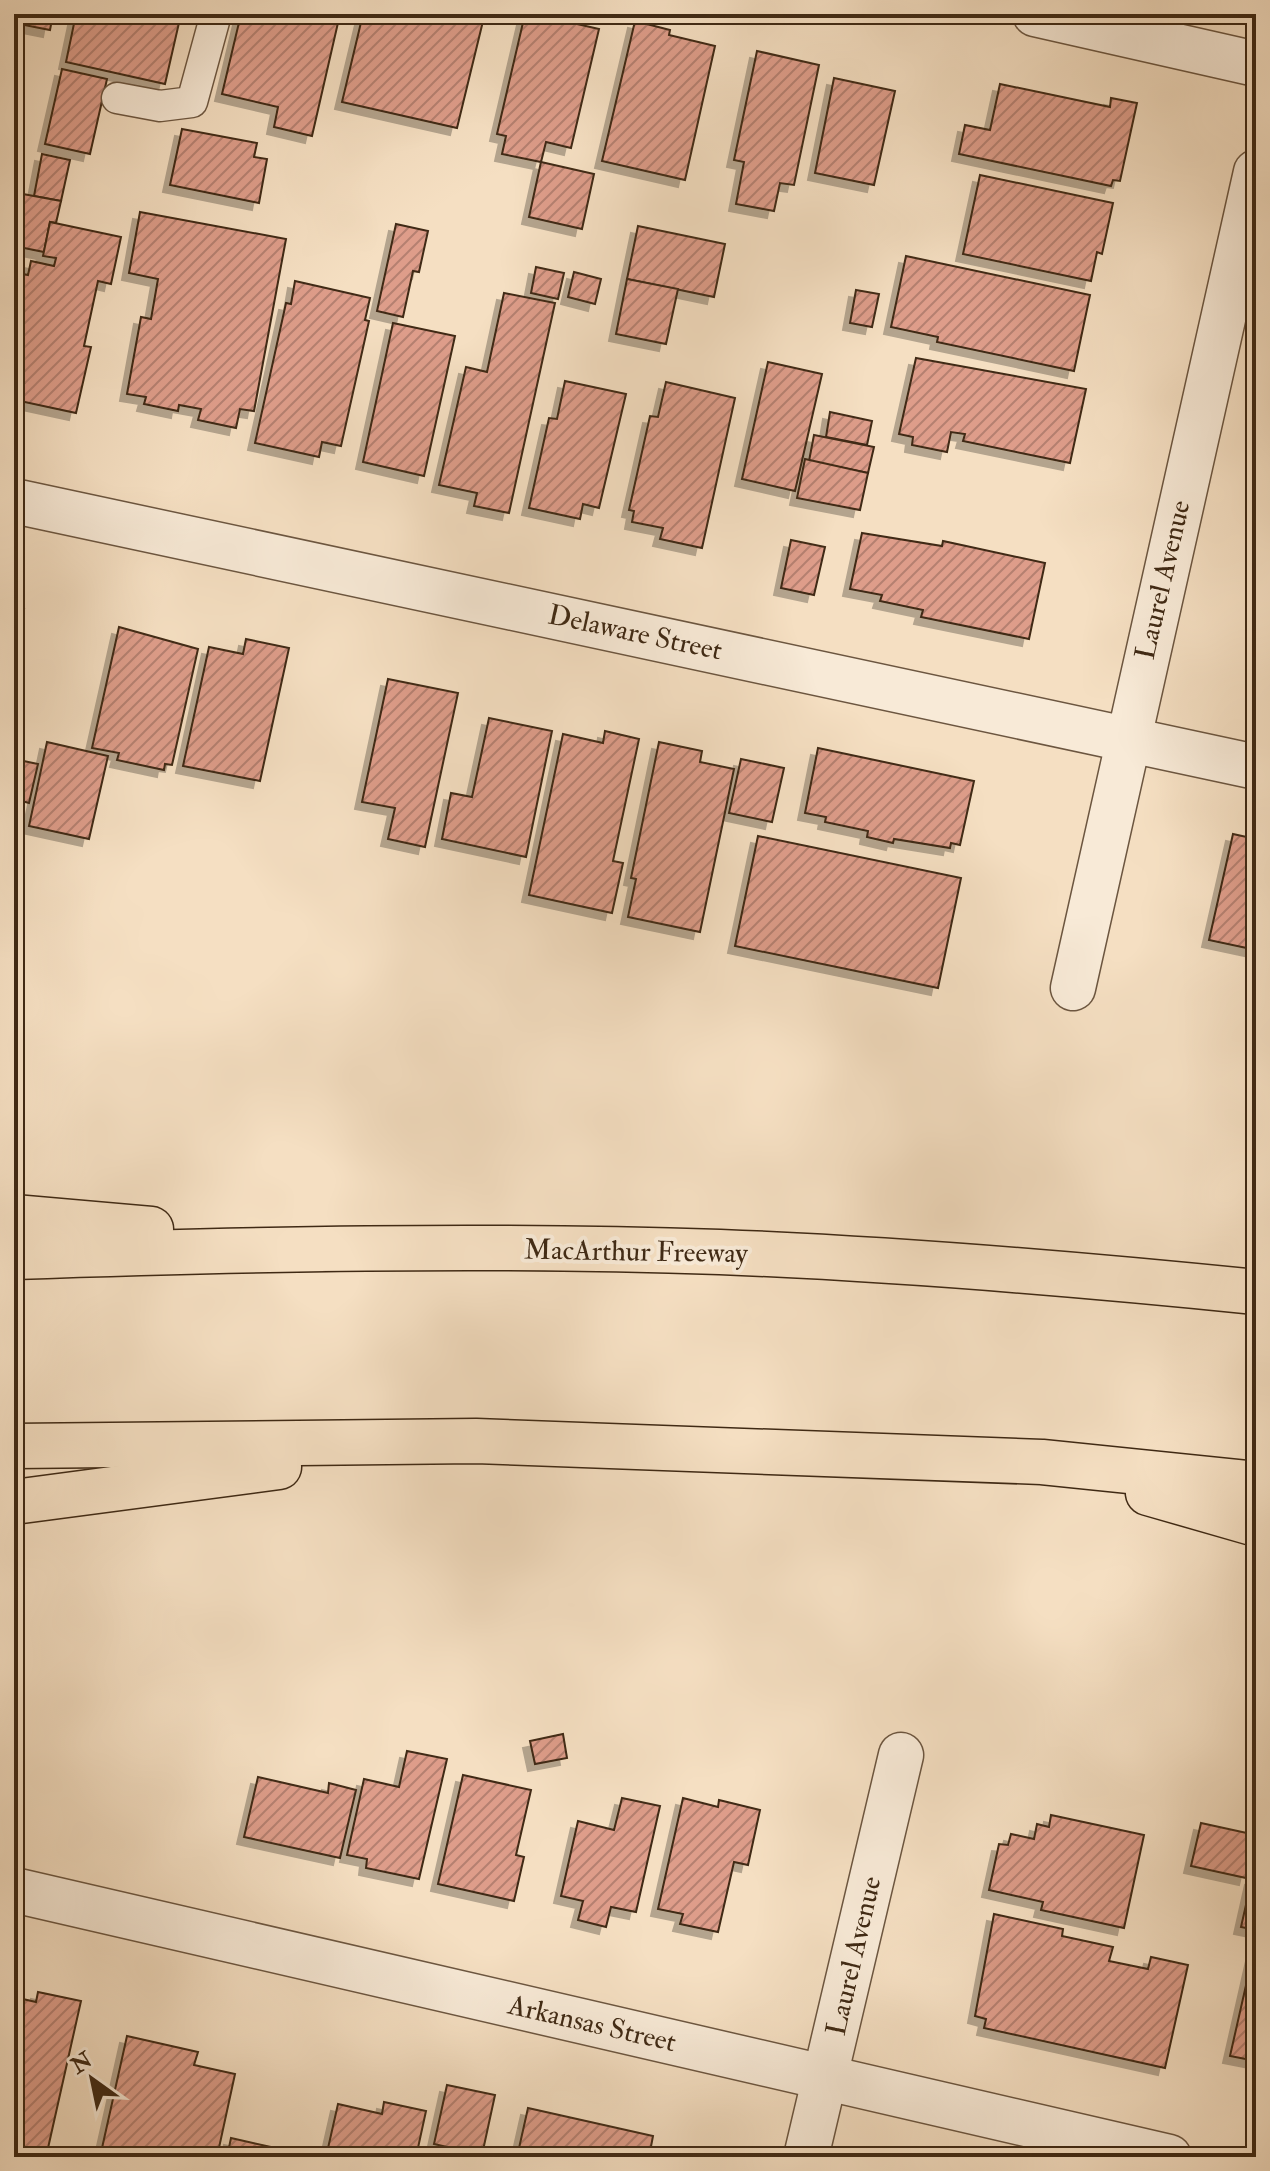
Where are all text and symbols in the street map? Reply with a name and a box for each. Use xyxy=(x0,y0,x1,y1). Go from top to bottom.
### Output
street label: Laurel Avenue xyxy=(1128,497,1198,663)
street label: Delaware Street xyxy=(545,597,725,669)
street label: MacArthur Freeway xyxy=(524,1233,749,1271)
street label: Laurel Avenue xyxy=(819,1873,889,2039)
street label: Arkansas Street xyxy=(504,1987,679,2060)
north arrow xyxy=(52,2039,132,2119)
text: N xyxy=(65,2046,98,2081)

